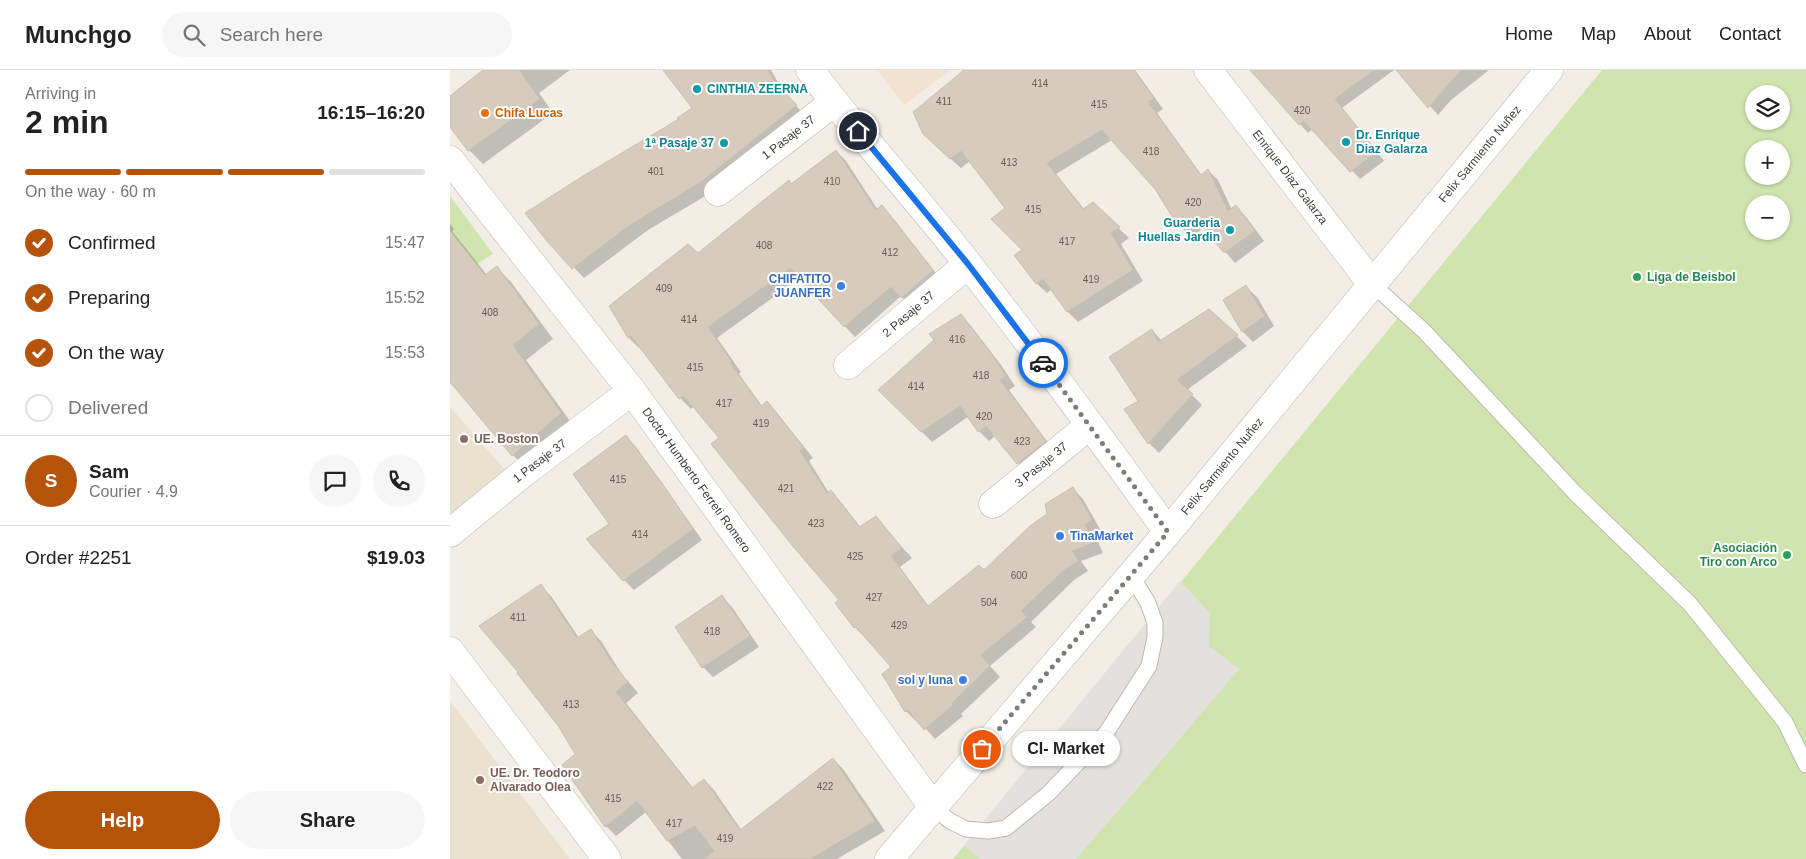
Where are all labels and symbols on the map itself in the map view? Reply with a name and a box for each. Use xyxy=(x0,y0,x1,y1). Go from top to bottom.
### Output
house number: 414 xyxy=(1032,78,1049,89)
place label: CINTHIA ZEERNA xyxy=(707,82,808,96)
marker: CINTHIA ZEERNA xyxy=(691,83,703,95)
house number: 411 xyxy=(936,96,952,107)
house number: 415 xyxy=(1091,99,1108,110)
street label: Felix Sarmiento Nuñez xyxy=(1436,102,1524,205)
house number: 420 xyxy=(1294,105,1311,116)
place label: Chifa Lucas xyxy=(495,106,563,120)
marker: Chifa Lucas xyxy=(479,107,491,119)
pin xyxy=(837,110,879,152)
street label: 1 Pasaje 37 xyxy=(759,112,818,162)
street label: Enrique Díaz Galarza xyxy=(1250,127,1331,227)
place label: Dr. Enrique Diaz Galarza xyxy=(1356,128,1428,156)
place label: 1ª Pasaje 37 xyxy=(645,136,714,150)
marker: Dr. Enrique Diaz Galarza xyxy=(1340,136,1352,148)
marker: 1ª Pasaje 37 xyxy=(718,137,730,149)
house number: 418 xyxy=(1143,146,1160,157)
house number: 413 xyxy=(1001,157,1018,168)
house number: 401 xyxy=(648,166,665,177)
house number: 410 xyxy=(824,176,841,187)
house number: 420 xyxy=(1185,197,1202,208)
house number: 415 xyxy=(1025,204,1042,215)
place label: Guarderia Huellas Jardin xyxy=(1138,216,1220,244)
marker: Guarderia Huellas Jardin xyxy=(1224,224,1236,236)
house number: 417 xyxy=(1059,236,1076,247)
house number: 408 xyxy=(756,240,773,251)
house number: 412 xyxy=(882,247,899,258)
place label: Liga de Beisbol xyxy=(1647,270,1736,284)
marker: Liga de Beisbol xyxy=(1631,271,1643,283)
place label: CHIFATITO JUANFER xyxy=(769,272,831,300)
house number: 419 xyxy=(1083,274,1100,285)
marker: CHIFATITO JUANFER xyxy=(835,280,847,292)
house number: 409 xyxy=(656,283,673,294)
street label: 2 Pasaje 37 xyxy=(880,288,937,340)
house number: 408 xyxy=(482,307,499,318)
house number: 414 xyxy=(681,314,698,325)
house number: 416 xyxy=(949,334,966,345)
courier xyxy=(1018,338,1068,388)
house number: 415 xyxy=(687,362,704,373)
house number: 418 xyxy=(973,370,990,381)
house number: 414 xyxy=(908,381,925,392)
house number: 417 xyxy=(716,398,733,409)
street label: Doctor Humberto Ferreti Romero xyxy=(639,405,754,556)
house number: 420 xyxy=(976,411,993,422)
street label: Felix Sarmiento Nuñez xyxy=(1178,415,1266,518)
house number: 419 xyxy=(753,418,770,429)
place label: UE. Boston xyxy=(474,432,539,446)
marker: UE. Boston xyxy=(458,433,470,445)
street label: 1 Pasaje 37 xyxy=(510,436,569,486)
house number: 423 xyxy=(1014,436,1031,447)
street label: 3 Pasaje 37 xyxy=(1012,439,1070,490)
house number: 415 xyxy=(610,474,627,485)
house number: 421 xyxy=(778,483,795,494)
house number: 423 xyxy=(808,518,825,529)
house number: 414 xyxy=(632,529,649,540)
place label: TinaMarket xyxy=(1070,529,1133,543)
marker: TinaMarket xyxy=(1054,530,1066,542)
place label: Asociación Tiro con Arco xyxy=(1700,541,1777,569)
marker: Asociación Tiro con Arco xyxy=(1781,549,1793,561)
house number: 425 xyxy=(847,551,864,562)
house number: 600 xyxy=(1011,570,1028,581)
house number: 427 xyxy=(866,592,883,603)
house number: 504 xyxy=(981,597,998,608)
house number: 411 xyxy=(510,612,526,623)
house number: 429 xyxy=(891,620,908,631)
house number: 418 xyxy=(704,626,721,637)
place label: sol y luna xyxy=(898,673,953,687)
marker: sol y luna xyxy=(957,674,969,686)
house number: 413 xyxy=(563,699,580,710)
pin xyxy=(961,728,1003,770)
callout: CI- Market xyxy=(1012,732,1120,766)
place label: UE. Dr. Teodoro Alvarado Olea xyxy=(490,766,580,794)
marker: UE. Dr. Teodoro Alvarado Olea xyxy=(474,774,486,786)
house number: 422 xyxy=(817,781,834,792)
house number: 415 xyxy=(605,793,622,804)
house number: 417 xyxy=(666,818,683,829)
house number: 419 xyxy=(717,833,734,844)

